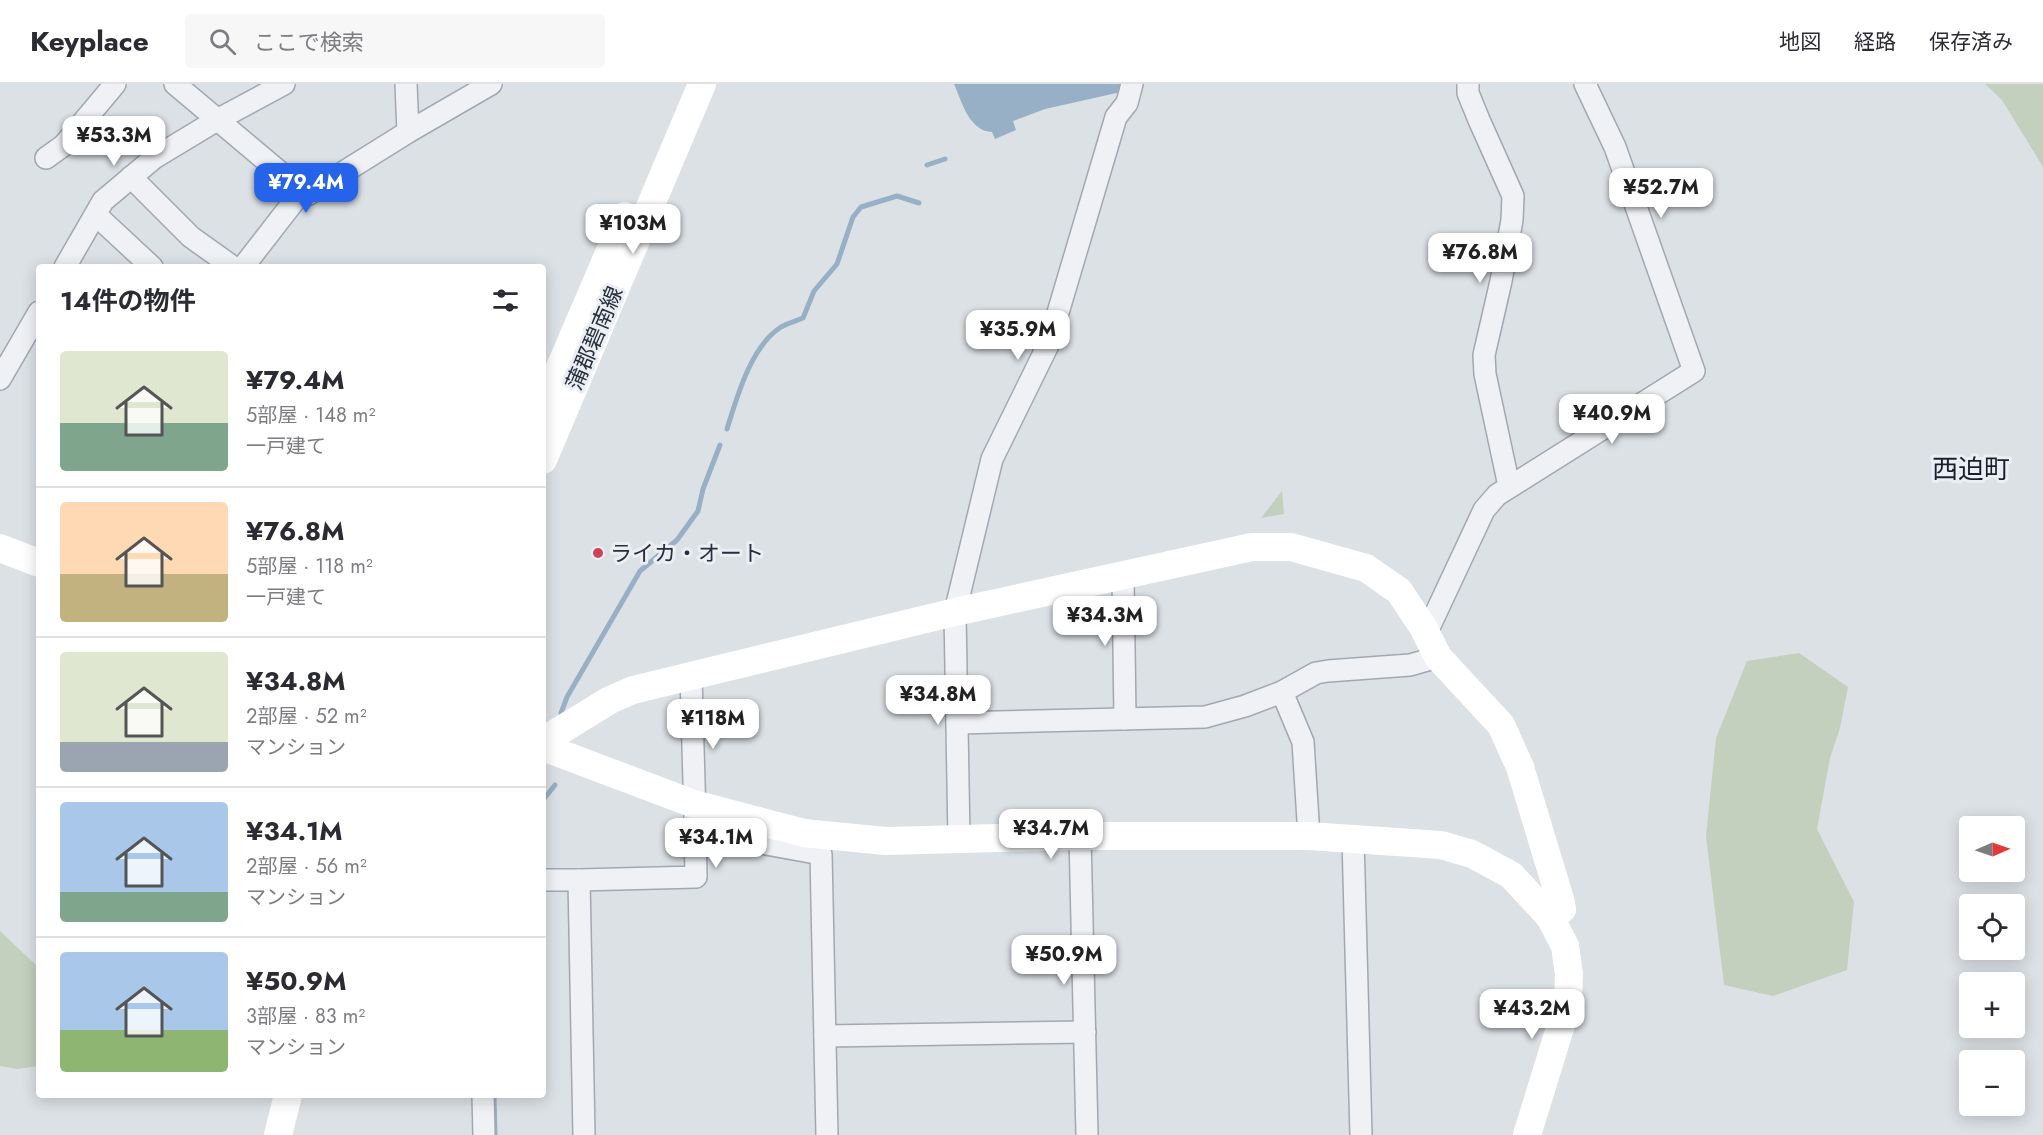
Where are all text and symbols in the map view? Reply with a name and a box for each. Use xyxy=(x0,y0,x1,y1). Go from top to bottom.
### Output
search box xyxy=(185,14,605,68)
text: Keyplace xyxy=(30,21,149,62)
icon: search xyxy=(206,25,239,58)
text: ここで検索 xyxy=(254,26,364,58)
text: 地図 xyxy=(1779,27,1821,57)
text: 経路 xyxy=(1854,27,1896,57)
text: 保存済み xyxy=(1929,27,2013,57)
pin: ¥53.3M xyxy=(65,116,163,167)
text: ¥53.3M xyxy=(76,121,152,150)
pin: ¥79.4M xyxy=(257,163,355,214)
text: ¥79.4M xyxy=(268,168,344,197)
pin: ¥52.7M xyxy=(1612,168,1710,219)
text: ¥52.7M xyxy=(1623,173,1699,202)
pin: ¥103M xyxy=(591,204,675,255)
text: ¥103M xyxy=(599,209,667,238)
pin: ¥76.8M xyxy=(1431,233,1529,284)
text: ¥76.8M xyxy=(1442,238,1518,267)
street label: 蒲郡碧南線 xyxy=(558,281,630,395)
text: 14件の物件 xyxy=(60,282,195,320)
icon: filters xyxy=(489,284,522,317)
pin: ¥35.9M xyxy=(969,310,1067,361)
text: ¥35.9M xyxy=(980,315,1056,344)
text: ¥79.4M xyxy=(246,361,344,399)
icon: home xyxy=(108,375,180,447)
pin: ¥40.9M xyxy=(1563,394,1661,445)
text: ¥40.9M xyxy=(1573,399,1651,428)
text: 5部屋 · 148 m² xyxy=(246,401,375,430)
text: 一戸建て xyxy=(246,432,326,461)
district label: 西迫町 xyxy=(1932,450,2010,488)
text: ¥76.8M xyxy=(246,512,344,550)
icon: home xyxy=(108,526,180,598)
place label: ライカ・オート xyxy=(610,537,764,569)
marker: ライカ・オート xyxy=(591,546,605,560)
text: 5部屋 · 118 m² xyxy=(246,552,373,581)
text: 一戸建て xyxy=(246,583,326,612)
pin: ¥34.3M xyxy=(1056,596,1154,647)
text: ¥34.3M xyxy=(1067,601,1143,630)
text: ¥34.8M xyxy=(246,662,346,700)
pin: ¥34.8M xyxy=(889,675,987,726)
icon: home xyxy=(108,676,180,748)
text: ¥34.8M xyxy=(900,680,976,709)
pin: ¥118M xyxy=(671,699,755,750)
text: 2部屋 · 52 m² xyxy=(246,702,367,731)
text: ¥118M xyxy=(681,704,745,733)
text: マンション xyxy=(246,733,346,762)
pin: ¥34.7M xyxy=(1002,809,1100,860)
text: ¥34.1M xyxy=(246,812,342,850)
text: ¥34.7M xyxy=(1013,814,1089,843)
north arrow xyxy=(1959,816,2025,882)
map controls xyxy=(1959,816,2025,1116)
pin: ¥34.1M xyxy=(667,818,765,869)
text: ¥34.1M xyxy=(679,823,753,852)
icon: home xyxy=(108,826,180,898)
text: 2部屋 · 56 m² xyxy=(246,852,367,881)
text: マンション xyxy=(246,883,346,912)
button: locate xyxy=(1959,894,2025,960)
pin: ¥50.9M xyxy=(1015,935,1113,986)
text: ¥50.9M xyxy=(1025,940,1103,969)
text: ¥50.9M xyxy=(246,962,346,1000)
button: + xyxy=(1959,972,2025,1038)
icon: home xyxy=(108,976,180,1048)
pin: ¥43.2M xyxy=(1483,989,1581,1040)
text: ¥43.2M xyxy=(1494,994,1570,1023)
text: 3部屋 · 83 m² xyxy=(246,1002,365,1031)
text: マンション xyxy=(246,1033,346,1062)
button: − xyxy=(1959,1050,2025,1116)

